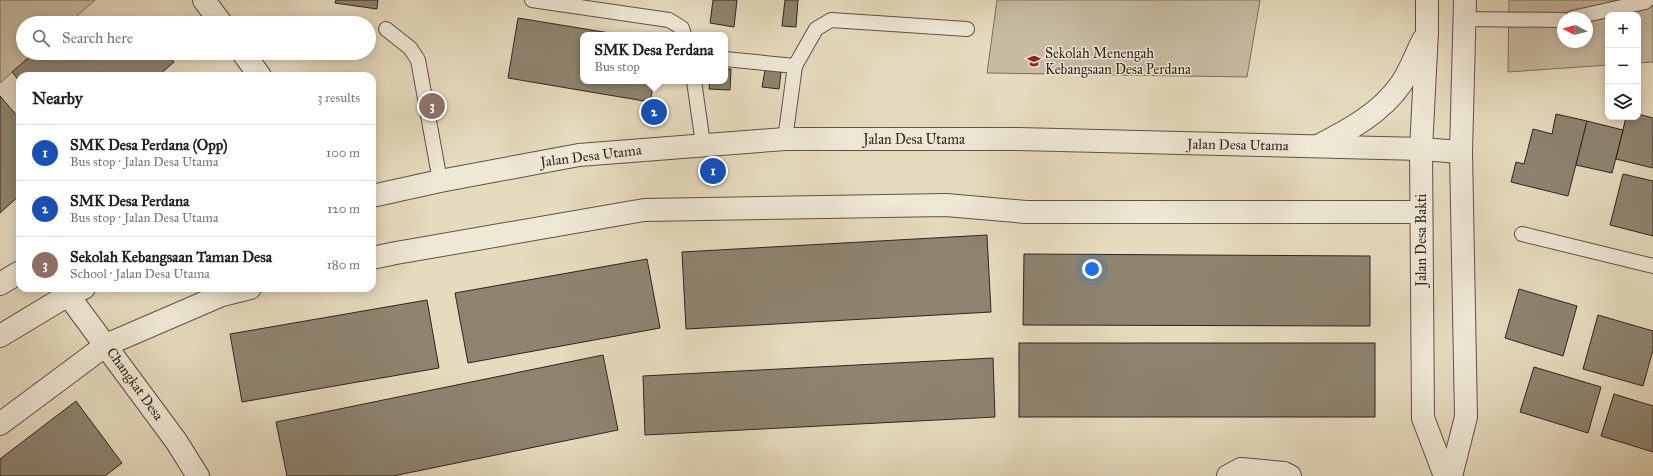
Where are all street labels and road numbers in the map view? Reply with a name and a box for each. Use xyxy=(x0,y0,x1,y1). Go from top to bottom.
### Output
street label: Jalan Desa Utama xyxy=(861,131,965,149)
street label: Jalan Desa Utama xyxy=(1185,136,1289,155)
street label: Jalan Desa Utama xyxy=(537,141,643,172)
street label: Jalan Desa Bakti xyxy=(1413,193,1431,288)
street label: Changkat Desa xyxy=(103,344,167,424)

